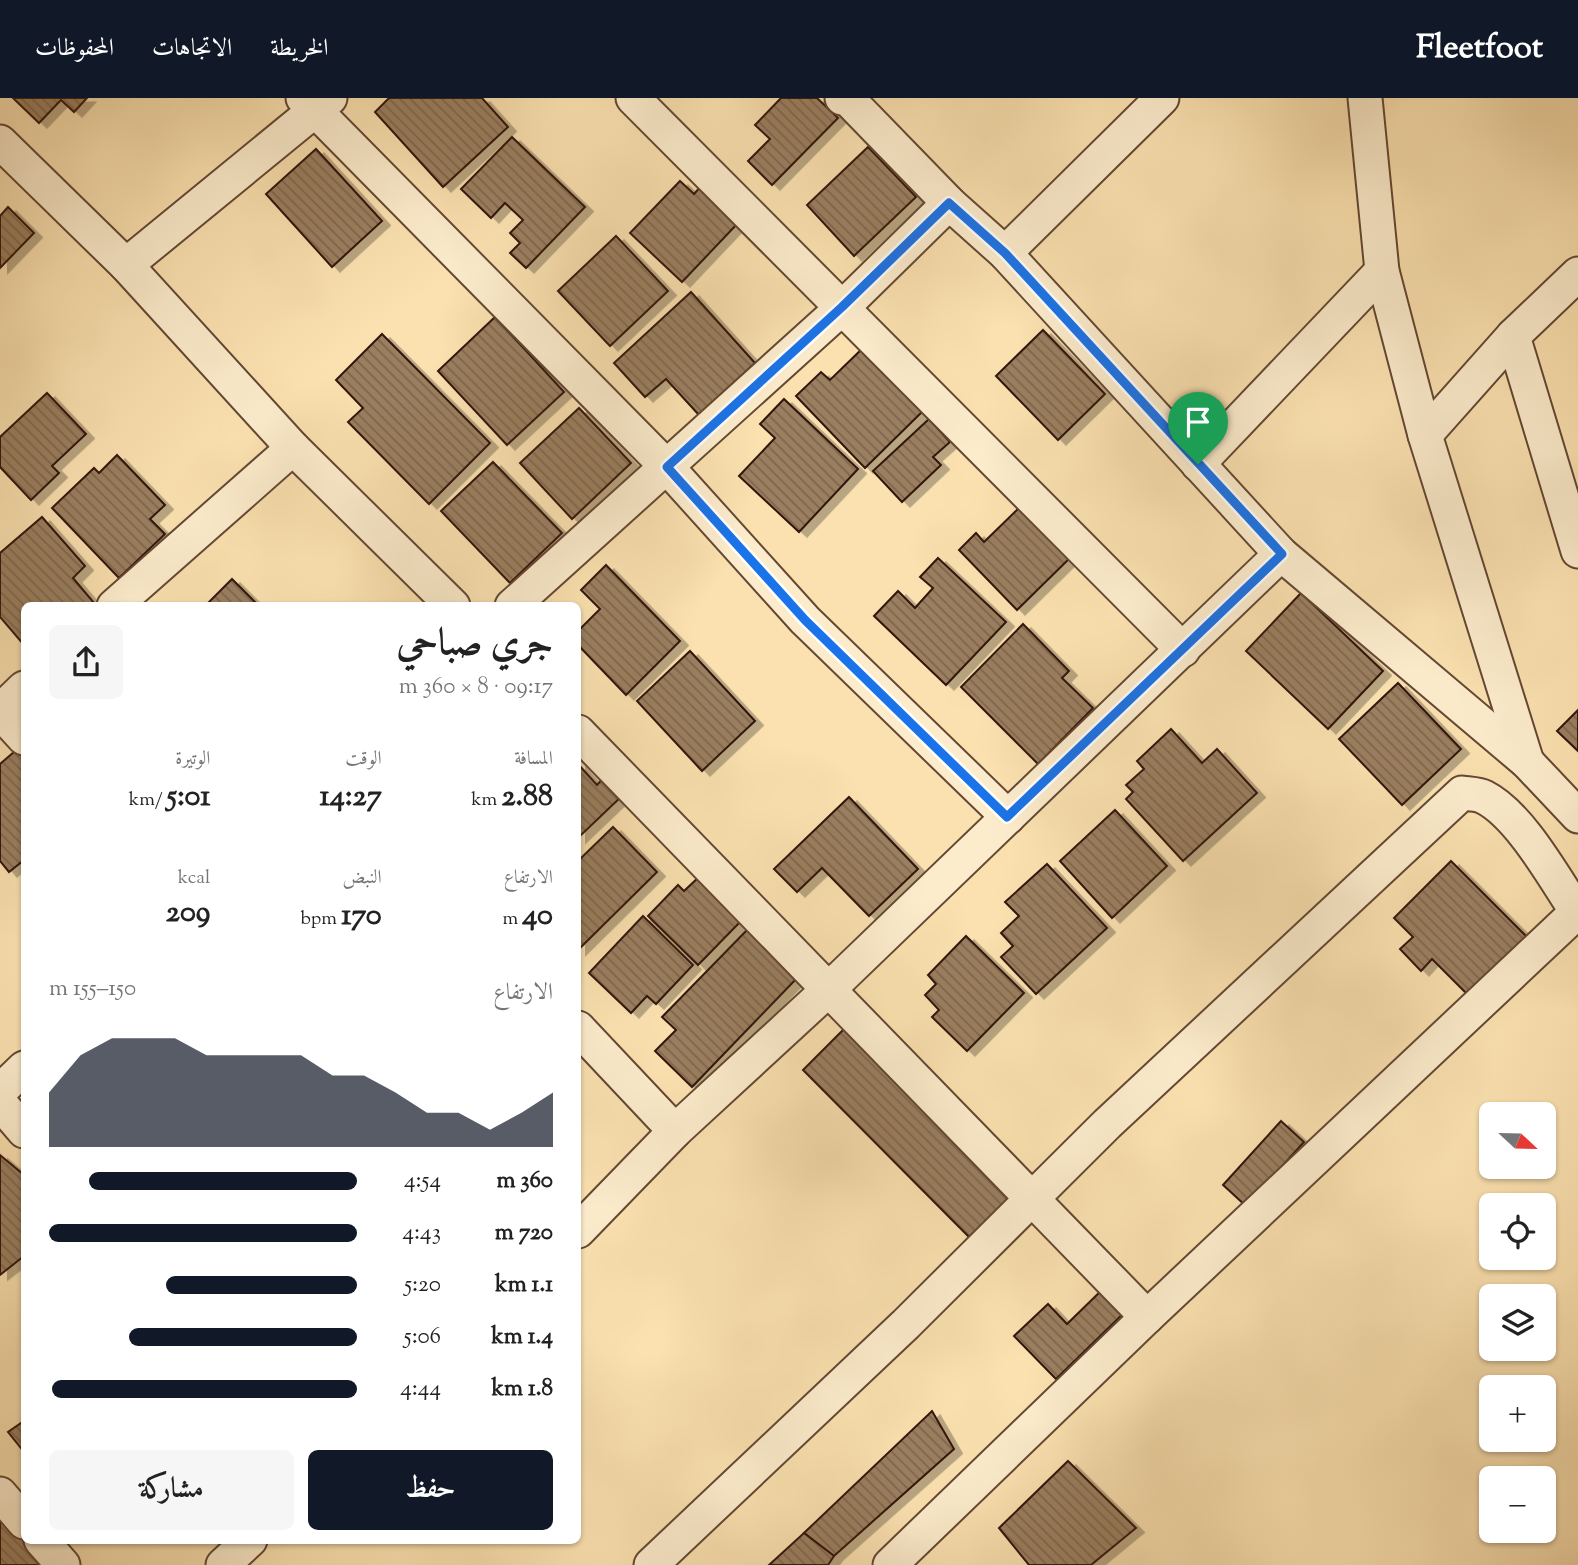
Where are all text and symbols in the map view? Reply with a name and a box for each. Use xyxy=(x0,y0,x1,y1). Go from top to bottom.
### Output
text: Fleetfoot xyxy=(1416,25,1543,73)
text: المحفوظات xyxy=(35,32,114,66)
text: الاتجاهات xyxy=(152,32,232,66)
text: الخريطة xyxy=(270,32,329,66)
pin xyxy=(1168,392,1228,464)
icon: arrive xyxy=(1179,403,1217,441)
text: جري صباحي xyxy=(397,618,553,672)
button: share xyxy=(49,625,123,699)
text: 09:17 · 8 × 360 m xyxy=(399,671,553,704)
text: الوتيرة xyxy=(175,746,210,773)
text: الوقت xyxy=(345,746,382,773)
text: المسافة xyxy=(514,746,553,773)
text: 5:01 xyxy=(167,776,210,819)
text: 14:27 xyxy=(319,776,382,819)
text: 2.88 xyxy=(501,776,553,819)
text: /km xyxy=(129,787,167,814)
text: km xyxy=(471,787,501,814)
text: kcal xyxy=(178,865,210,892)
text: النبض xyxy=(343,865,382,892)
text: الارتفاع xyxy=(504,865,553,892)
text: 209 xyxy=(166,892,210,935)
text: 170 xyxy=(341,895,382,938)
text: 40 xyxy=(522,895,553,938)
text: bpm xyxy=(301,906,341,933)
text: m xyxy=(502,906,522,933)
text: 150–155 m xyxy=(49,973,136,1006)
text: الارتفاع xyxy=(493,977,553,1010)
north arrow xyxy=(1479,1102,1556,1180)
map controls xyxy=(1479,1102,1556,1543)
text: 4:54 xyxy=(404,1165,441,1198)
text: 360 m xyxy=(496,1165,553,1198)
button: locate xyxy=(1479,1193,1556,1270)
text: 4:43 xyxy=(403,1217,441,1250)
text: 720 m xyxy=(495,1217,553,1250)
text: 5:20 xyxy=(404,1269,441,1302)
text: 1.1 km xyxy=(495,1269,553,1302)
button: layers xyxy=(1479,1284,1556,1361)
text: 5:06 xyxy=(404,1321,441,1354)
text: 1.4 km xyxy=(491,1321,553,1354)
text: 4:44 xyxy=(400,1373,441,1406)
text: 1.8 km xyxy=(491,1373,553,1406)
button: + xyxy=(1479,1375,1556,1452)
button: مشاركة xyxy=(49,1450,294,1530)
button: حفظ xyxy=(308,1450,553,1530)
button: − xyxy=(1479,1466,1556,1543)

